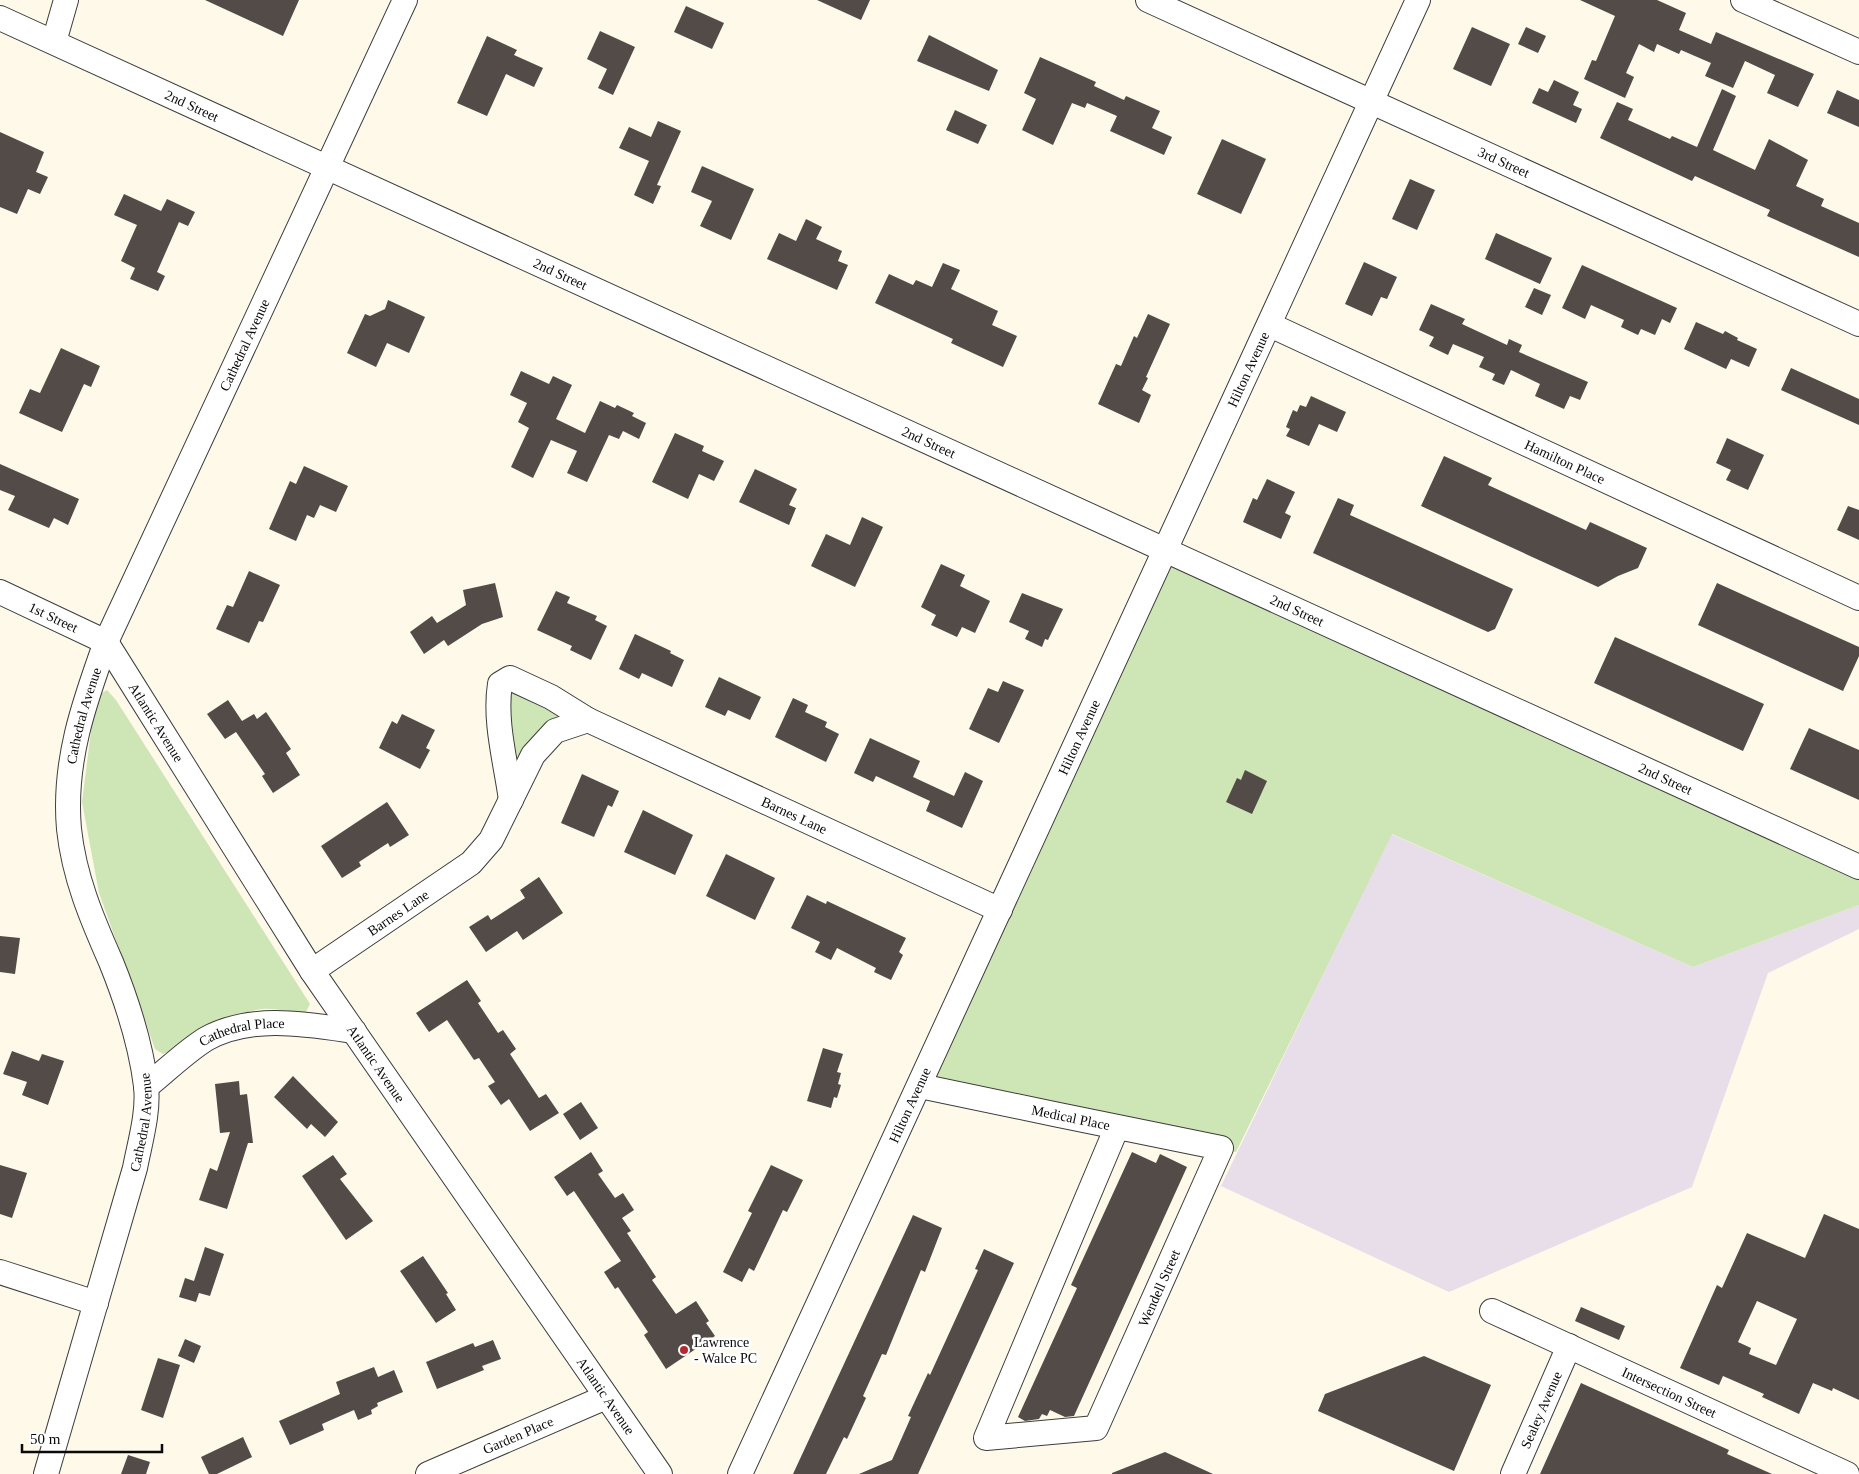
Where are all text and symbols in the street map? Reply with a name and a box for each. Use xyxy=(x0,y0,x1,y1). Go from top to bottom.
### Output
street label: 2nd Street xyxy=(163,87,221,125)
street label: 3rd Street xyxy=(1476,144,1532,181)
street label: 2nd Street xyxy=(531,256,589,293)
street label: Cathedral Avenue xyxy=(217,297,273,393)
street label: Hilton Avenue xyxy=(1225,330,1272,409)
street label: 2nd Street xyxy=(899,424,958,461)
street label: Hamilton Place xyxy=(1522,437,1607,487)
street label: 2nd Street xyxy=(1268,592,1326,630)
street label: 1st Street xyxy=(26,600,80,636)
street label: Cathedral Avenue xyxy=(64,666,104,765)
street label: Atlantic Avenue xyxy=(126,680,186,765)
street label: Hilton Avenue xyxy=(1056,697,1103,777)
street label: 2nd Street xyxy=(1636,760,1695,798)
street label: Barnes Lane xyxy=(759,794,829,837)
street label: Barnes Lane xyxy=(365,887,432,939)
street label: Cathedral Place xyxy=(196,1016,285,1049)
street label: Atlantic Avenue xyxy=(344,1022,408,1105)
street label: Hilton Avenue xyxy=(886,1065,934,1145)
street label: Cathedral Avenue xyxy=(127,1072,155,1173)
street label: Medical Place xyxy=(1030,1102,1111,1133)
street label: Wendell Street xyxy=(1136,1247,1183,1329)
place label: Lawrence - Walce PC xyxy=(694,1335,757,1366)
marker: Lawrence - Walce PC xyxy=(678,1344,690,1356)
street label: Atlantic Avenue xyxy=(574,1355,637,1438)
street label: Intersection Street xyxy=(1619,1365,1719,1421)
street label: Sealey Avenue xyxy=(1518,1369,1565,1451)
street label: Garden Place xyxy=(481,1414,556,1457)
scale bar xyxy=(22,1422,162,1454)
text: 50 m xyxy=(30,1431,61,1447)

